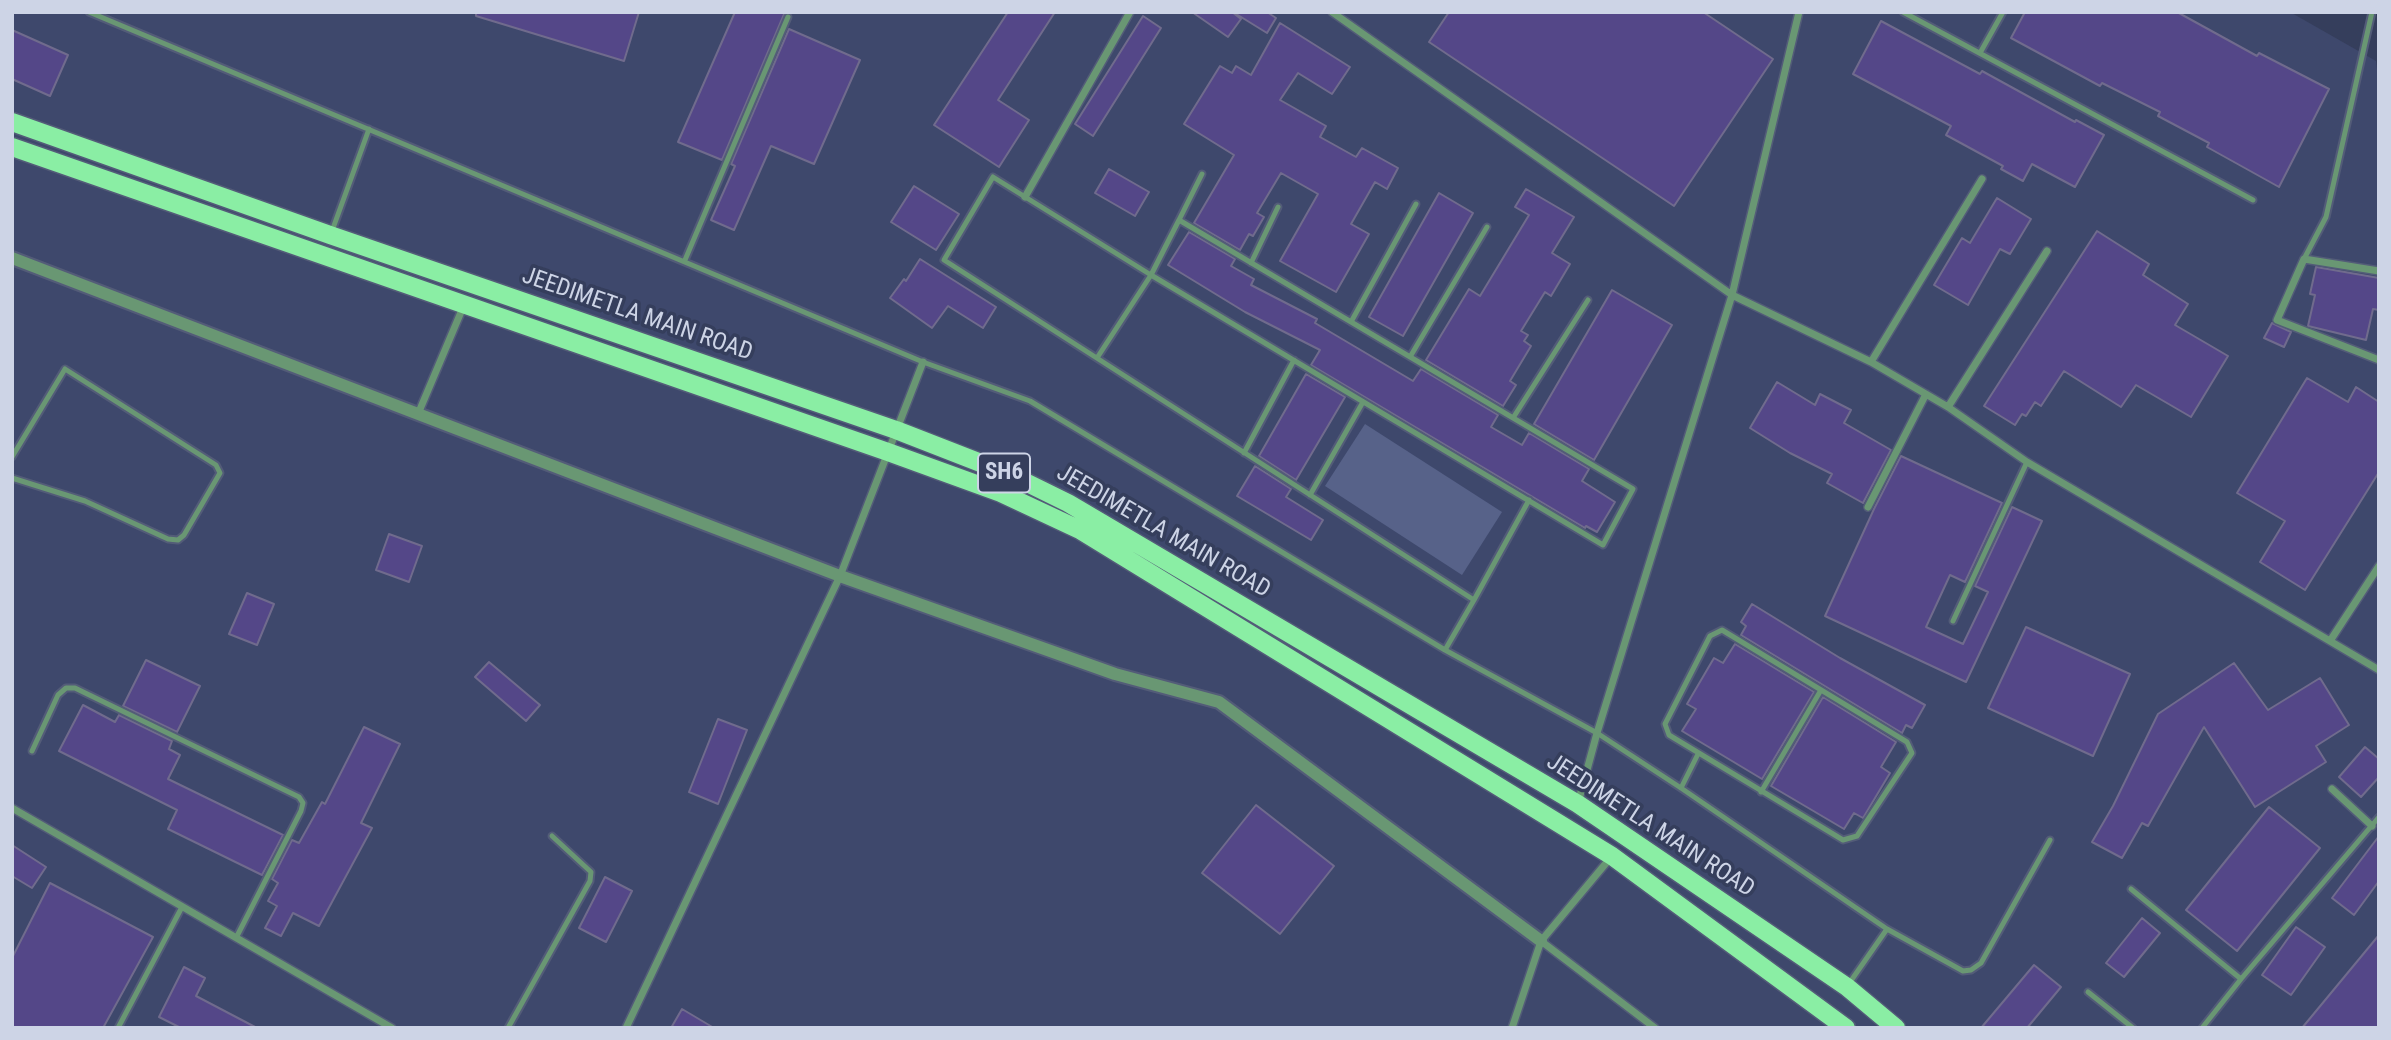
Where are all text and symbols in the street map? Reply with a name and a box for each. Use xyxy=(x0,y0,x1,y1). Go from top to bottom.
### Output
street label: JEEDIMETLA MAIN ROAD xyxy=(518,262,756,368)
road number: SH6 xyxy=(978,453,1030,492)
street label: JEEDIMETLA MAIN ROAD xyxy=(1051,459,1275,605)
street label: JEEDIMETLA MAIN ROAD xyxy=(1541,748,1759,904)

